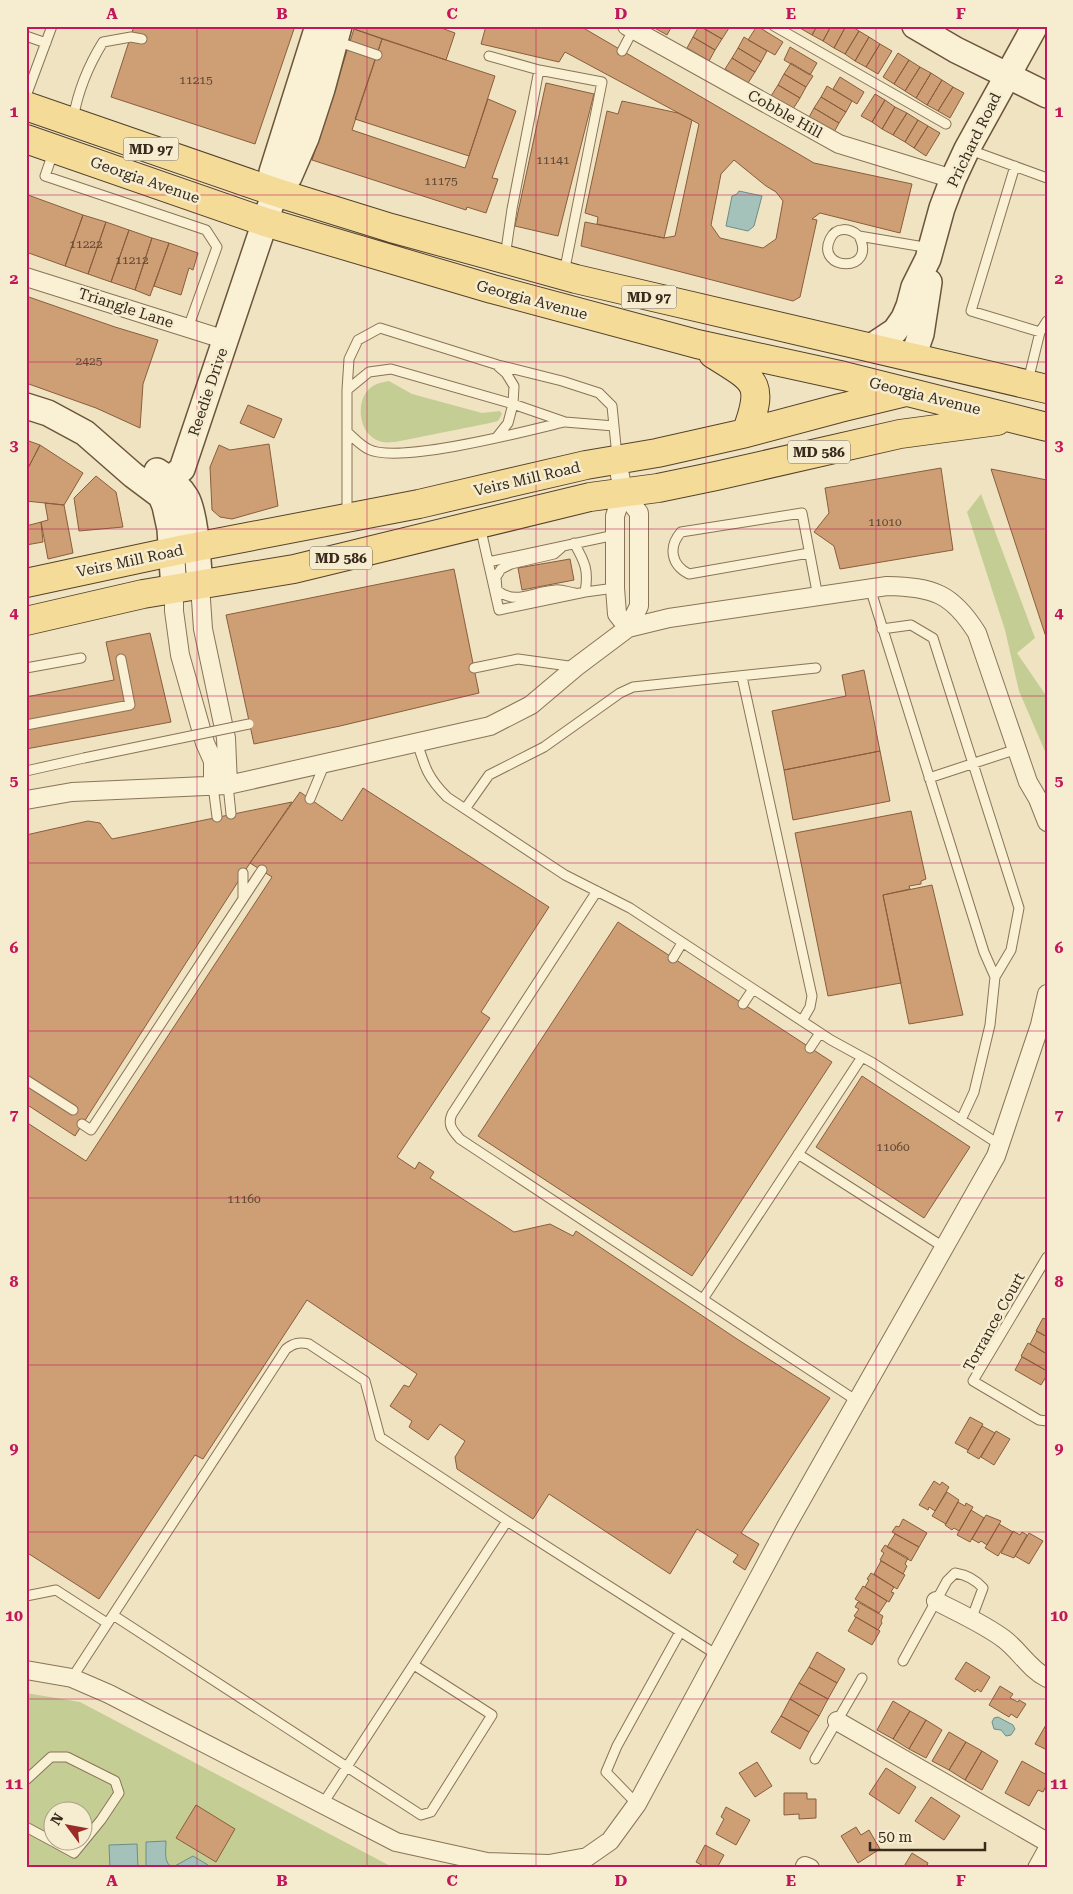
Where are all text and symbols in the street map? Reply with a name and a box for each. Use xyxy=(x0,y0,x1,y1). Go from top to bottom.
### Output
text: A xyxy=(106,4,118,23)
text: B xyxy=(276,4,288,23)
text: C xyxy=(446,4,458,23)
text: D xyxy=(615,4,628,23)
text: E xyxy=(786,4,796,23)
text: F xyxy=(956,4,966,23)
house number: 11215 xyxy=(179,73,213,87)
street label: Cobble Hill xyxy=(745,86,826,142)
street label: Prichard Road xyxy=(943,89,1005,190)
text: 1 xyxy=(10,102,19,121)
text: 1 xyxy=(1055,102,1064,121)
road number: MD 97 xyxy=(124,138,178,160)
street label: Georgia Avenue xyxy=(88,153,202,207)
house number: 11141 xyxy=(536,153,570,167)
house number: 11175 xyxy=(424,174,458,188)
house number: 11222 xyxy=(69,237,103,251)
house number: 11212 xyxy=(115,253,149,267)
text: 2 xyxy=(10,269,19,288)
text: 2 xyxy=(1055,269,1064,288)
street label: Georgia Avenue xyxy=(474,276,590,324)
street label: Triangle Lane xyxy=(76,284,176,332)
road number: MD 97 xyxy=(622,286,676,308)
street label: Reedie Drive xyxy=(184,345,232,439)
house number: 2425 xyxy=(76,354,103,368)
street label: Georgia Avenue xyxy=(867,373,983,419)
text: 3 xyxy=(10,436,19,455)
text: 3 xyxy=(1055,436,1064,455)
road number: MD 586 xyxy=(788,441,850,464)
street label: Veirs Mill Road xyxy=(472,458,582,500)
house number: 11010 xyxy=(868,515,902,529)
street label: Veirs Mill Road xyxy=(75,541,185,581)
road number: MD 586 xyxy=(310,546,372,570)
text: 4 xyxy=(10,603,19,622)
text: 4 xyxy=(1055,603,1064,622)
text: 5 xyxy=(10,771,19,790)
text: 5 xyxy=(1055,771,1064,790)
text: 6 xyxy=(10,938,19,957)
text: 6 xyxy=(1055,938,1064,957)
text: 7 xyxy=(10,1105,19,1124)
text: 7 xyxy=(1055,1105,1064,1124)
house number: 11060 xyxy=(876,1140,910,1154)
house number: 11160 xyxy=(227,1192,261,1206)
street label: Torrance Court xyxy=(959,1269,1029,1374)
text: 8 xyxy=(10,1272,19,1291)
text: 8 xyxy=(1055,1272,1064,1291)
text: 9 xyxy=(10,1439,19,1458)
text: 9 xyxy=(1055,1439,1064,1458)
text: 10 xyxy=(5,1606,23,1625)
text: 10 xyxy=(1050,1606,1068,1625)
text: 11 xyxy=(5,1774,23,1793)
text: 11 xyxy=(1050,1774,1068,1793)
north arrow xyxy=(42,1802,92,1852)
text: N xyxy=(47,1810,67,1828)
scale bar xyxy=(870,1819,986,1851)
text: 50 m xyxy=(878,1828,913,1846)
text: A xyxy=(106,1871,118,1890)
text: B xyxy=(276,1871,288,1890)
text: C xyxy=(446,1871,458,1890)
text: D xyxy=(615,1871,628,1890)
text: E xyxy=(786,1871,796,1890)
text: F xyxy=(956,1871,966,1890)

